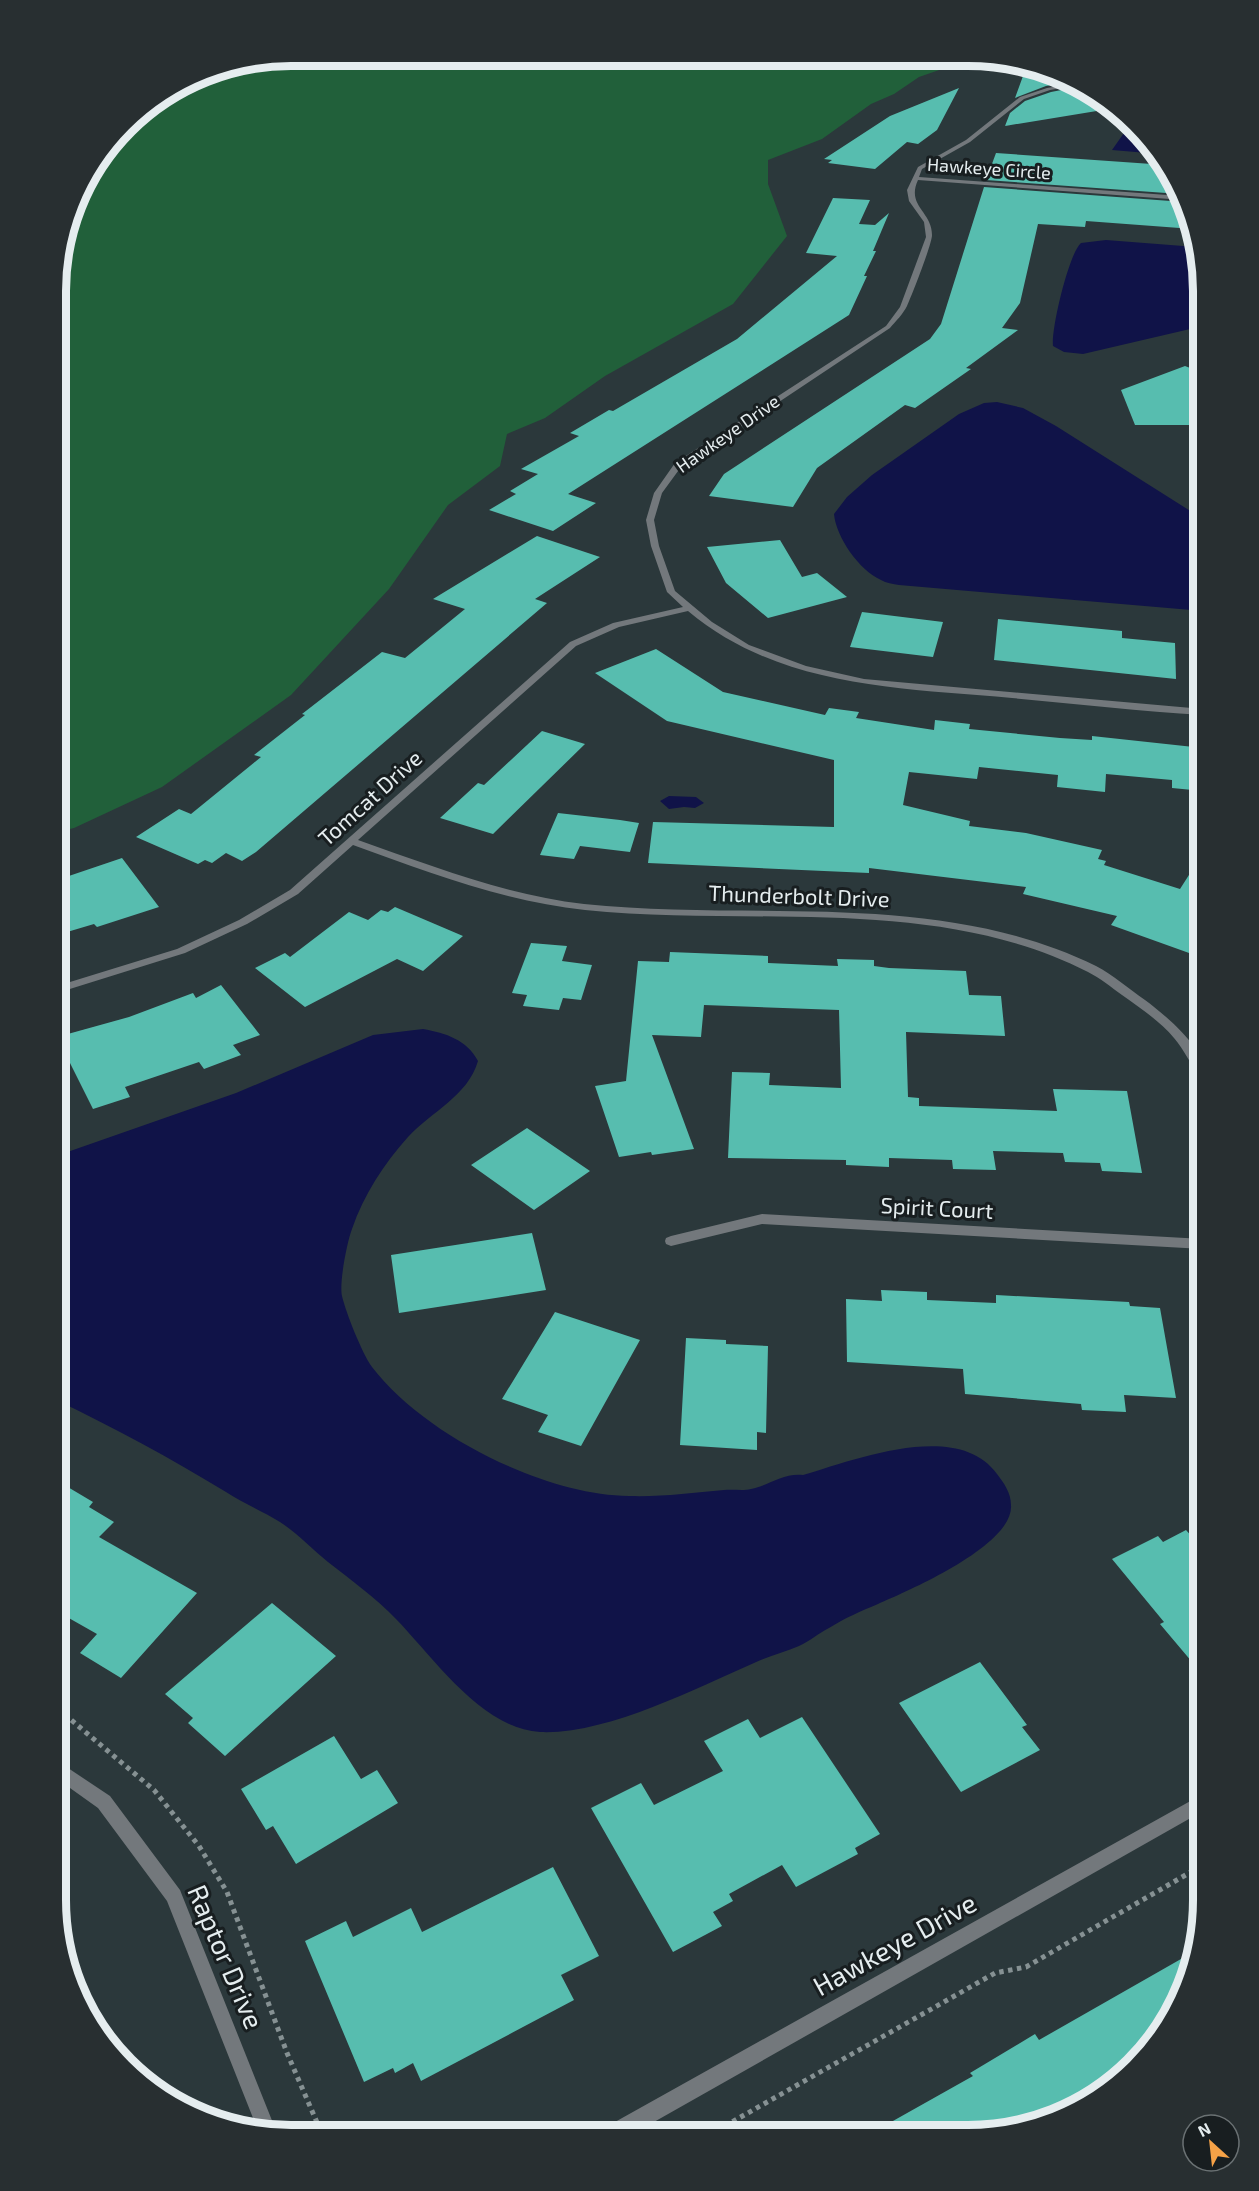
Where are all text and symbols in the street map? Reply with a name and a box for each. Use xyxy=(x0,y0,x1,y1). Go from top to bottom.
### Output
street label: Hawkeye Circle xyxy=(927,153,1052,183)
street label: Hawkeye Drive xyxy=(672,389,783,477)
street label: Tomcat Drive xyxy=(312,744,427,851)
street label: Thunderbolt Drive xyxy=(708,879,890,911)
street label: Spirit Court xyxy=(880,1191,994,1223)
street label: Raptor Drive xyxy=(181,1879,271,2033)
street label: Hawkeye Drive xyxy=(807,1885,982,2002)
north arrow xyxy=(1181,2113,1241,2173)
text: N xyxy=(1194,2118,1213,2140)

